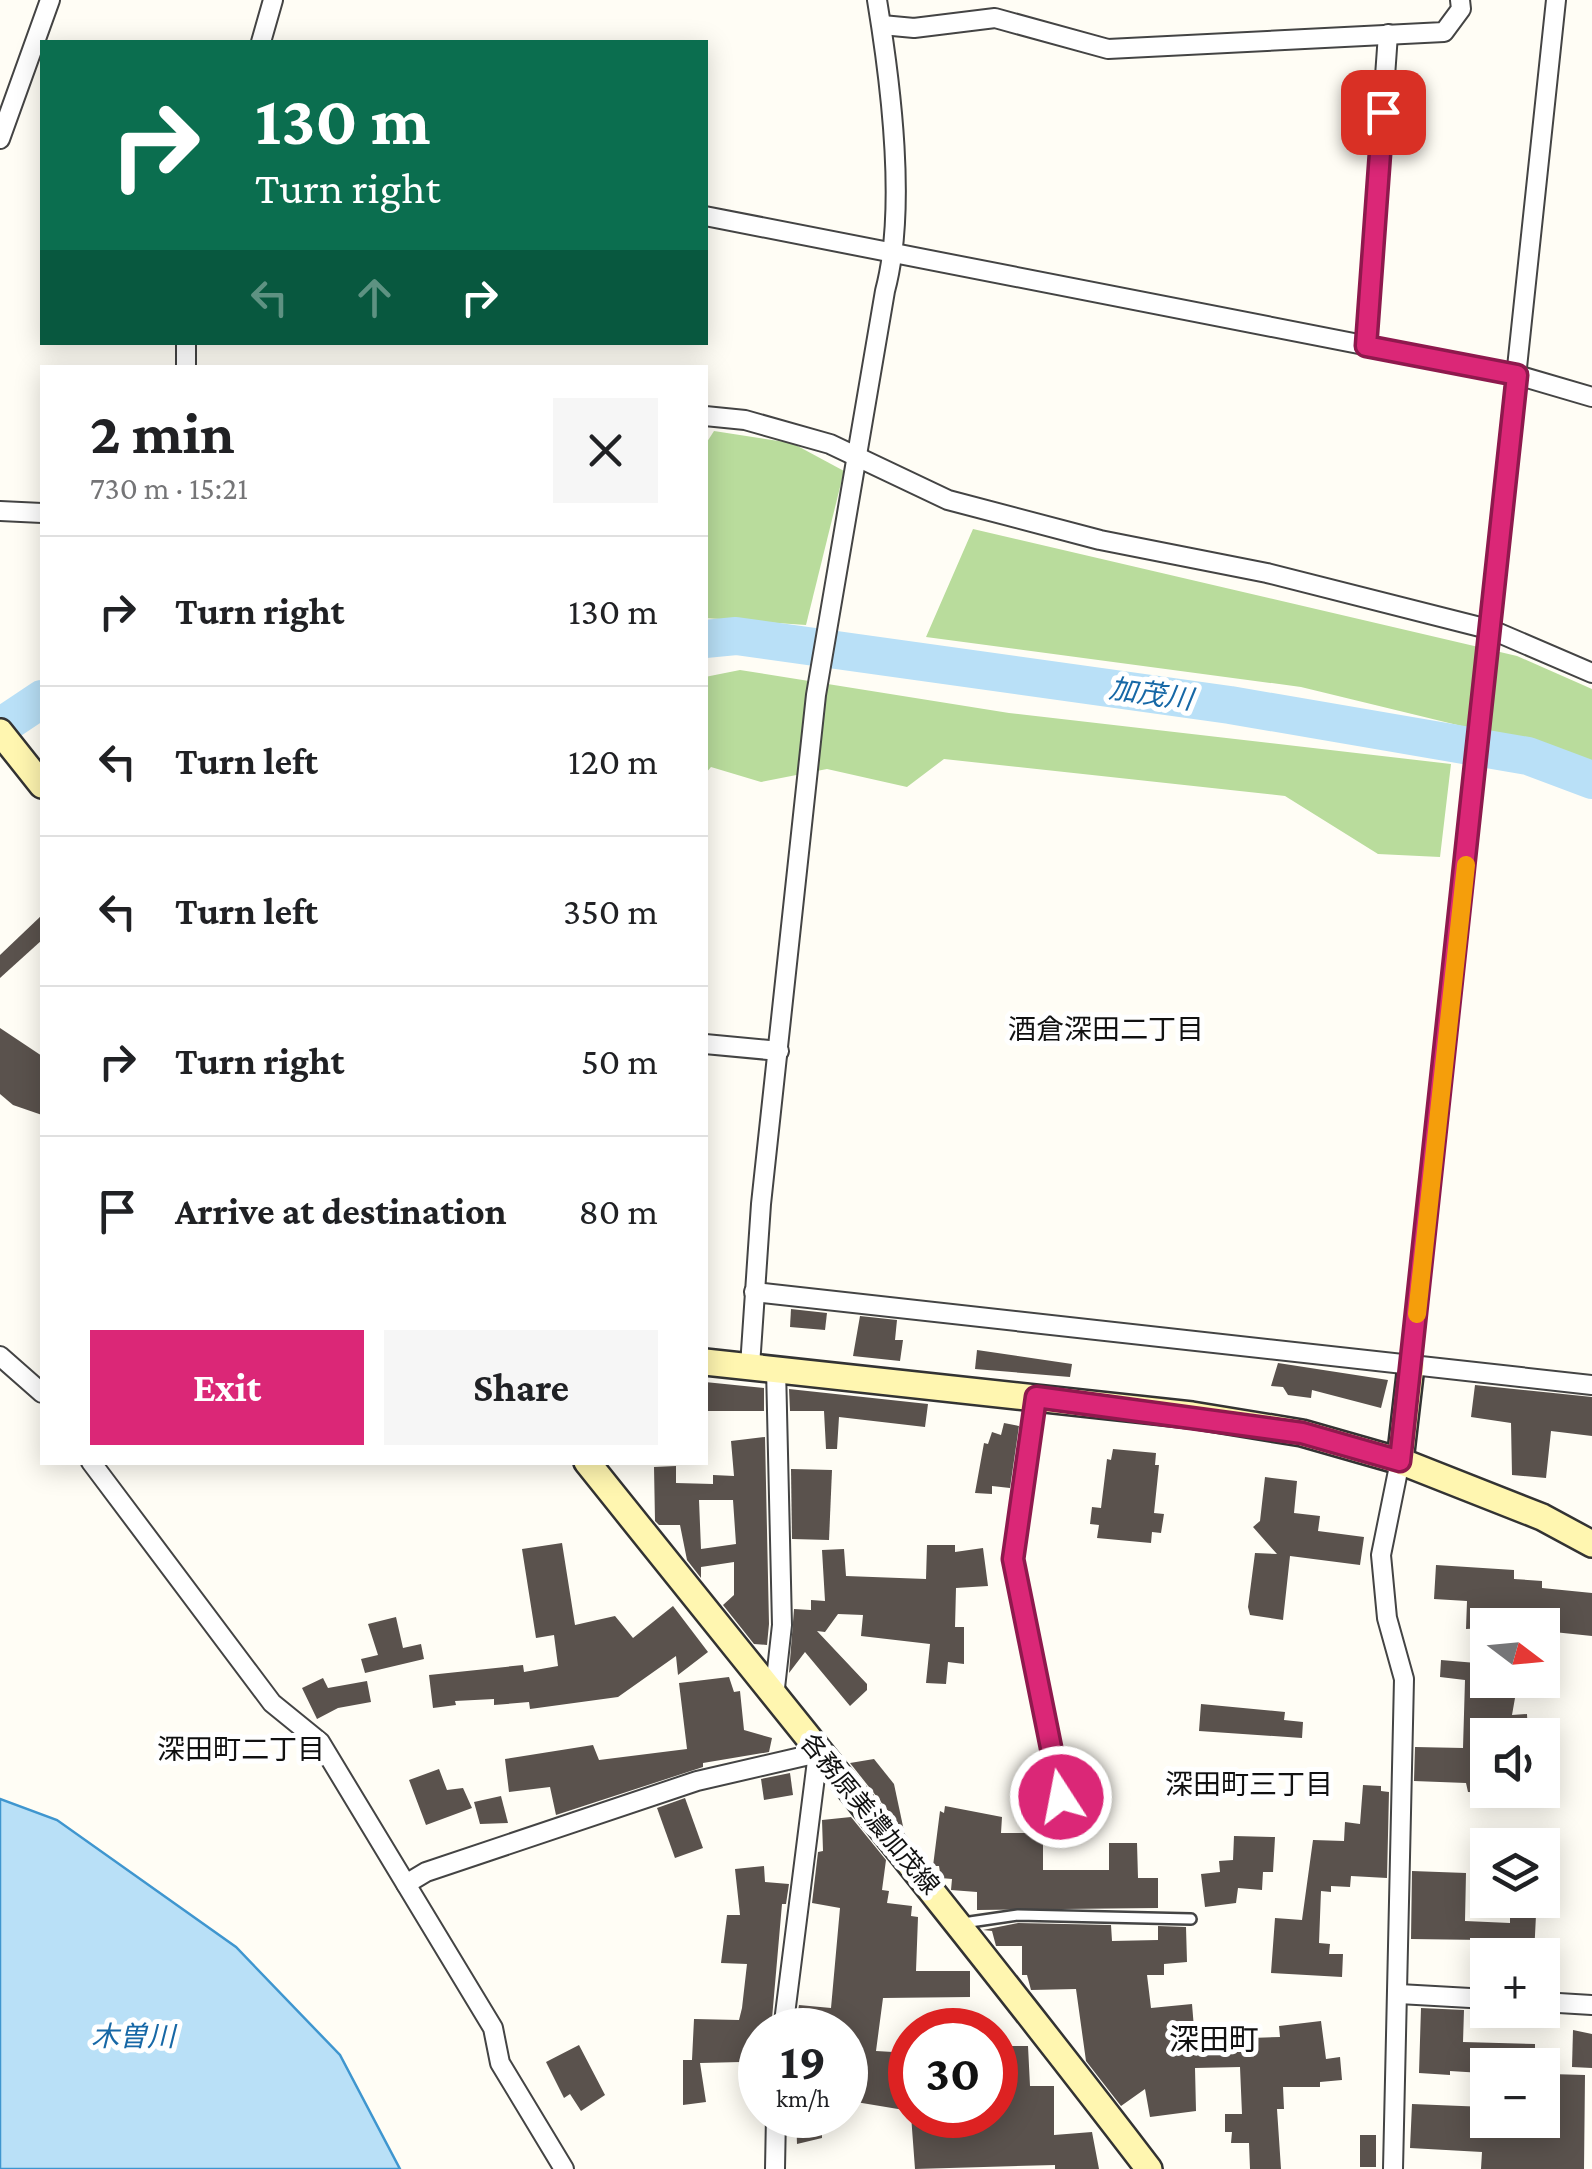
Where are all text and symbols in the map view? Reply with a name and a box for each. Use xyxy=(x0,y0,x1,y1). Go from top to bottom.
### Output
pin xyxy=(1341,70,1426,155)
icon: right xyxy=(90,80,220,210)
text: 130 m xyxy=(255,81,431,159)
icon: arrive xyxy=(1356,85,1411,140)
text: Turn right xyxy=(255,163,440,213)
icon: left xyxy=(242,270,297,325)
icon: ahead xyxy=(347,270,402,325)
icon: right xyxy=(452,270,507,325)
button: close xyxy=(553,398,658,503)
text: 2 min xyxy=(90,399,235,466)
text: 730 m · 15:21 xyxy=(90,470,248,506)
icon: right xyxy=(90,584,145,639)
text: Turn right xyxy=(175,590,344,632)
text: 130 m xyxy=(568,590,658,632)
water label: 加茂川 xyxy=(1107,673,1198,716)
icon: left xyxy=(90,734,145,789)
text: Turn left xyxy=(175,740,318,782)
text: 120 m xyxy=(568,740,658,782)
icon: left xyxy=(90,884,145,939)
text: Turn left xyxy=(175,890,318,932)
text: 350 m xyxy=(563,890,658,932)
district label: 酒倉深田二丁目 xyxy=(1008,1014,1204,1045)
icon: right xyxy=(90,1034,145,1089)
text: Turn right xyxy=(175,1040,344,1082)
text: 50 m xyxy=(581,1040,658,1082)
icon: arrive xyxy=(90,1184,145,1239)
text: Arrive at destination xyxy=(175,1190,507,1232)
text: 80 m xyxy=(578,1190,658,1232)
button: Exit xyxy=(90,1330,364,1445)
button: Share xyxy=(384,1330,658,1445)
north arrow xyxy=(1470,1608,1560,1698)
map controls xyxy=(1470,1608,1560,2138)
button: sound xyxy=(1470,1718,1560,1808)
street label: 各務原美濃加茂線 xyxy=(795,1729,945,1899)
district label: 深田町二丁目 xyxy=(157,1734,325,1765)
position arrow xyxy=(1009,1745,1113,1849)
district label: 深田町三丁目 xyxy=(1165,1769,1333,1800)
button: layers xyxy=(1470,1828,1560,1918)
button: + xyxy=(1470,1938,1560,2028)
speed limit sign: 30 xyxy=(888,2008,1018,2138)
water label: 木曽川 xyxy=(91,2021,178,2052)
district label: 深田町 xyxy=(1169,2023,1259,2056)
text: 19 xyxy=(780,2033,826,2089)
button: − xyxy=(1470,2048,1560,2138)
text: km/h xyxy=(776,2085,830,2112)

